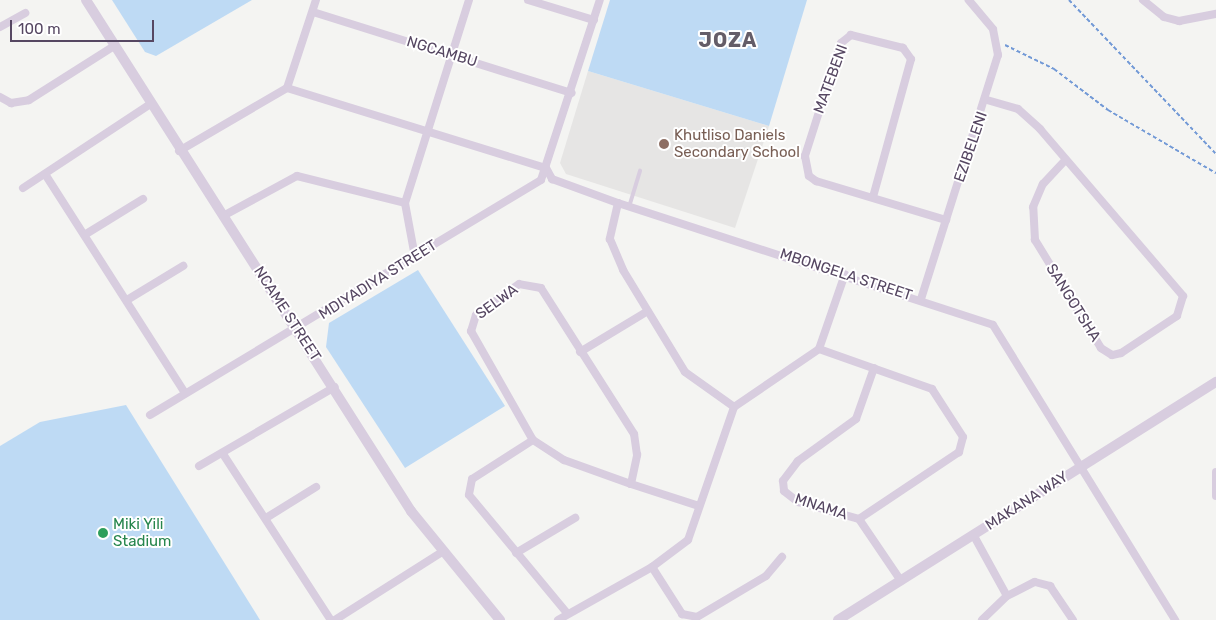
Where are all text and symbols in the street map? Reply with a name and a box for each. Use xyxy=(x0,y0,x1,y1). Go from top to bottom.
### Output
scale bar xyxy=(12,10,156,42)
text: 100 m xyxy=(18,20,60,38)
district label: JOZA xyxy=(698,28,758,52)
street label: NGCAMBU xyxy=(404,33,480,71)
street label: MATEBENI xyxy=(810,42,852,116)
street label: EZIBELENI xyxy=(951,109,991,185)
place label: Khutliso Daniels Secondary School xyxy=(674,126,800,161)
marker: Khutliso Daniels Secondary School xyxy=(658,138,670,150)
street label: MDIYADIYA STREET xyxy=(315,236,441,324)
street label: MBONGELA STREET xyxy=(777,245,915,305)
street label: SANGOTSHA xyxy=(1042,261,1104,345)
street label: NCAME STREET xyxy=(250,263,324,365)
street label: SELWA xyxy=(472,281,522,323)
street label: MAKANA WAY xyxy=(982,467,1072,535)
street label: MNAMA xyxy=(792,490,850,524)
place label: Miki Yili Stadium xyxy=(113,515,171,550)
marker: Miki Yili Stadium xyxy=(97,527,109,539)

